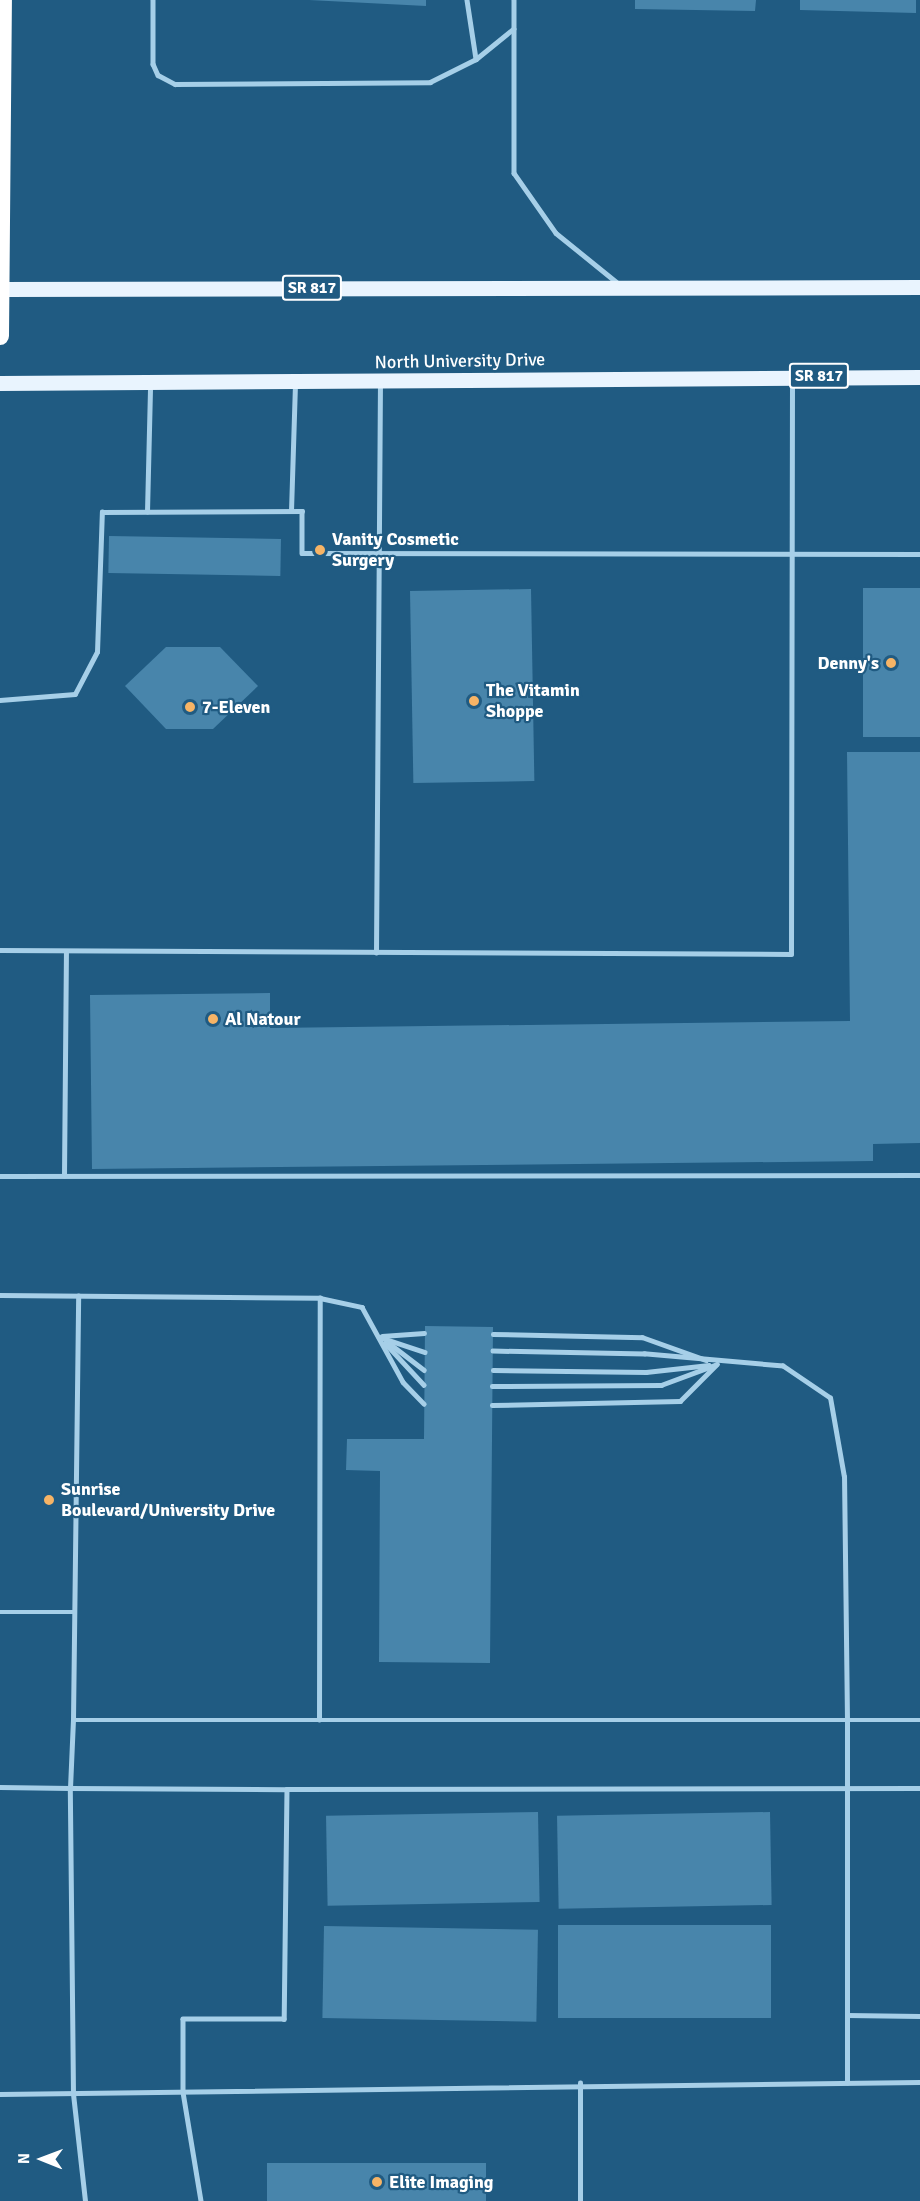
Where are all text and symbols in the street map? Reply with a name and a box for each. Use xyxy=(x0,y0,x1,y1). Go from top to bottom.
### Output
road number: SR 817 xyxy=(280,275,344,301)
street label: North University Drive xyxy=(375,349,545,373)
road number: SR 817 xyxy=(788,363,850,389)
place label: Vanity Cosmetic Surgery xyxy=(332,529,459,572)
marker: Vanity Cosmetic Surgery xyxy=(313,543,327,557)
place label: Denny's xyxy=(817,652,879,674)
marker: Denny's xyxy=(884,656,898,670)
place label: The Vitamin Shoppe xyxy=(486,680,580,722)
marker: The Vitamin Shoppe xyxy=(467,694,481,708)
place label: 7-Eleven xyxy=(202,696,270,718)
marker: 7-Eleven xyxy=(183,700,197,714)
place label: Al Natour xyxy=(225,1008,301,1030)
marker: Al Natour xyxy=(206,1012,220,1026)
place label: Sunrise Boulevard/University Drive xyxy=(61,1479,275,1522)
marker: Sunrise Boulevard/University Drive xyxy=(42,1493,56,1507)
north arrow xyxy=(12,2129,72,2189)
text: N xyxy=(14,2153,34,2164)
place label: Elite Imaging xyxy=(389,2171,493,2193)
marker: Elite Imaging xyxy=(370,2175,384,2189)

